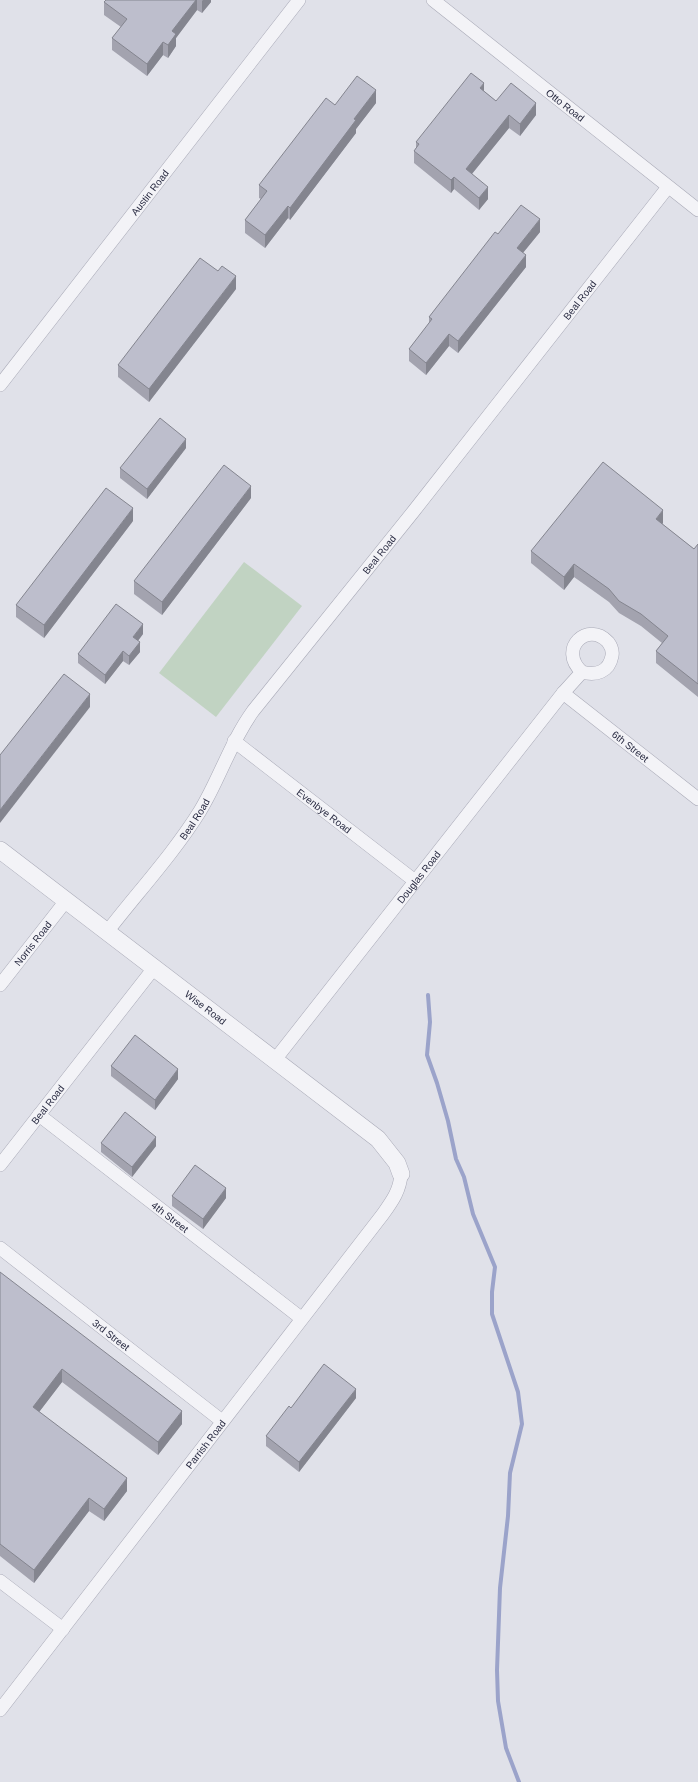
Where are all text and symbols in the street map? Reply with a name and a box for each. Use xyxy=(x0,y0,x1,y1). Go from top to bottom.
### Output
street label: Otto Road xyxy=(544,86,587,123)
street label: Austin Road xyxy=(129,167,171,217)
street label: Beal Road xyxy=(561,278,598,322)
street label: Beal Road xyxy=(360,533,398,576)
street label: 6th Street xyxy=(610,728,651,764)
street label: Evenbye Road xyxy=(295,786,353,835)
street label: Beal Road xyxy=(177,796,212,842)
street label: Douglas Road xyxy=(395,849,442,905)
street label: Norris Road xyxy=(12,919,53,968)
street label: Wise Road xyxy=(183,988,229,1027)
street label: Beal Road xyxy=(29,1083,66,1126)
street label: 4th Street xyxy=(150,1199,191,1234)
street label: 3rd Street xyxy=(91,1317,132,1353)
street label: Parrish Road xyxy=(183,1418,228,1471)

